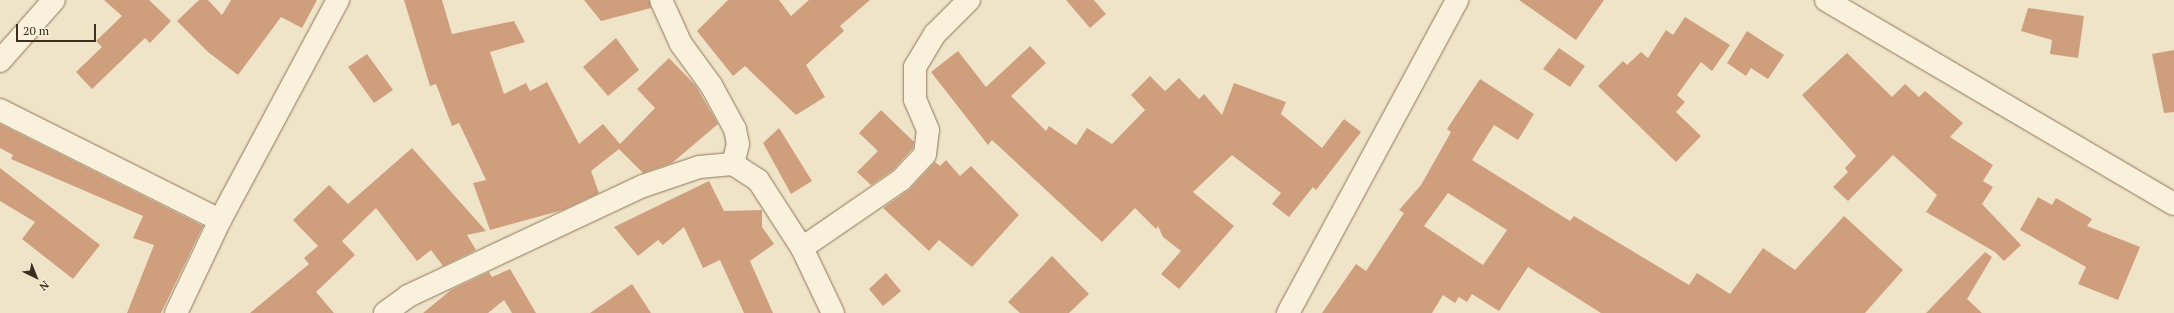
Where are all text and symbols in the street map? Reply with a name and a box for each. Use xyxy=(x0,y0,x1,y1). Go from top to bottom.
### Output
scale bar xyxy=(18,16,98,42)
text: 20 m xyxy=(23,23,49,38)
north arrow xyxy=(16,257,56,297)
text: N xyxy=(36,278,52,294)

